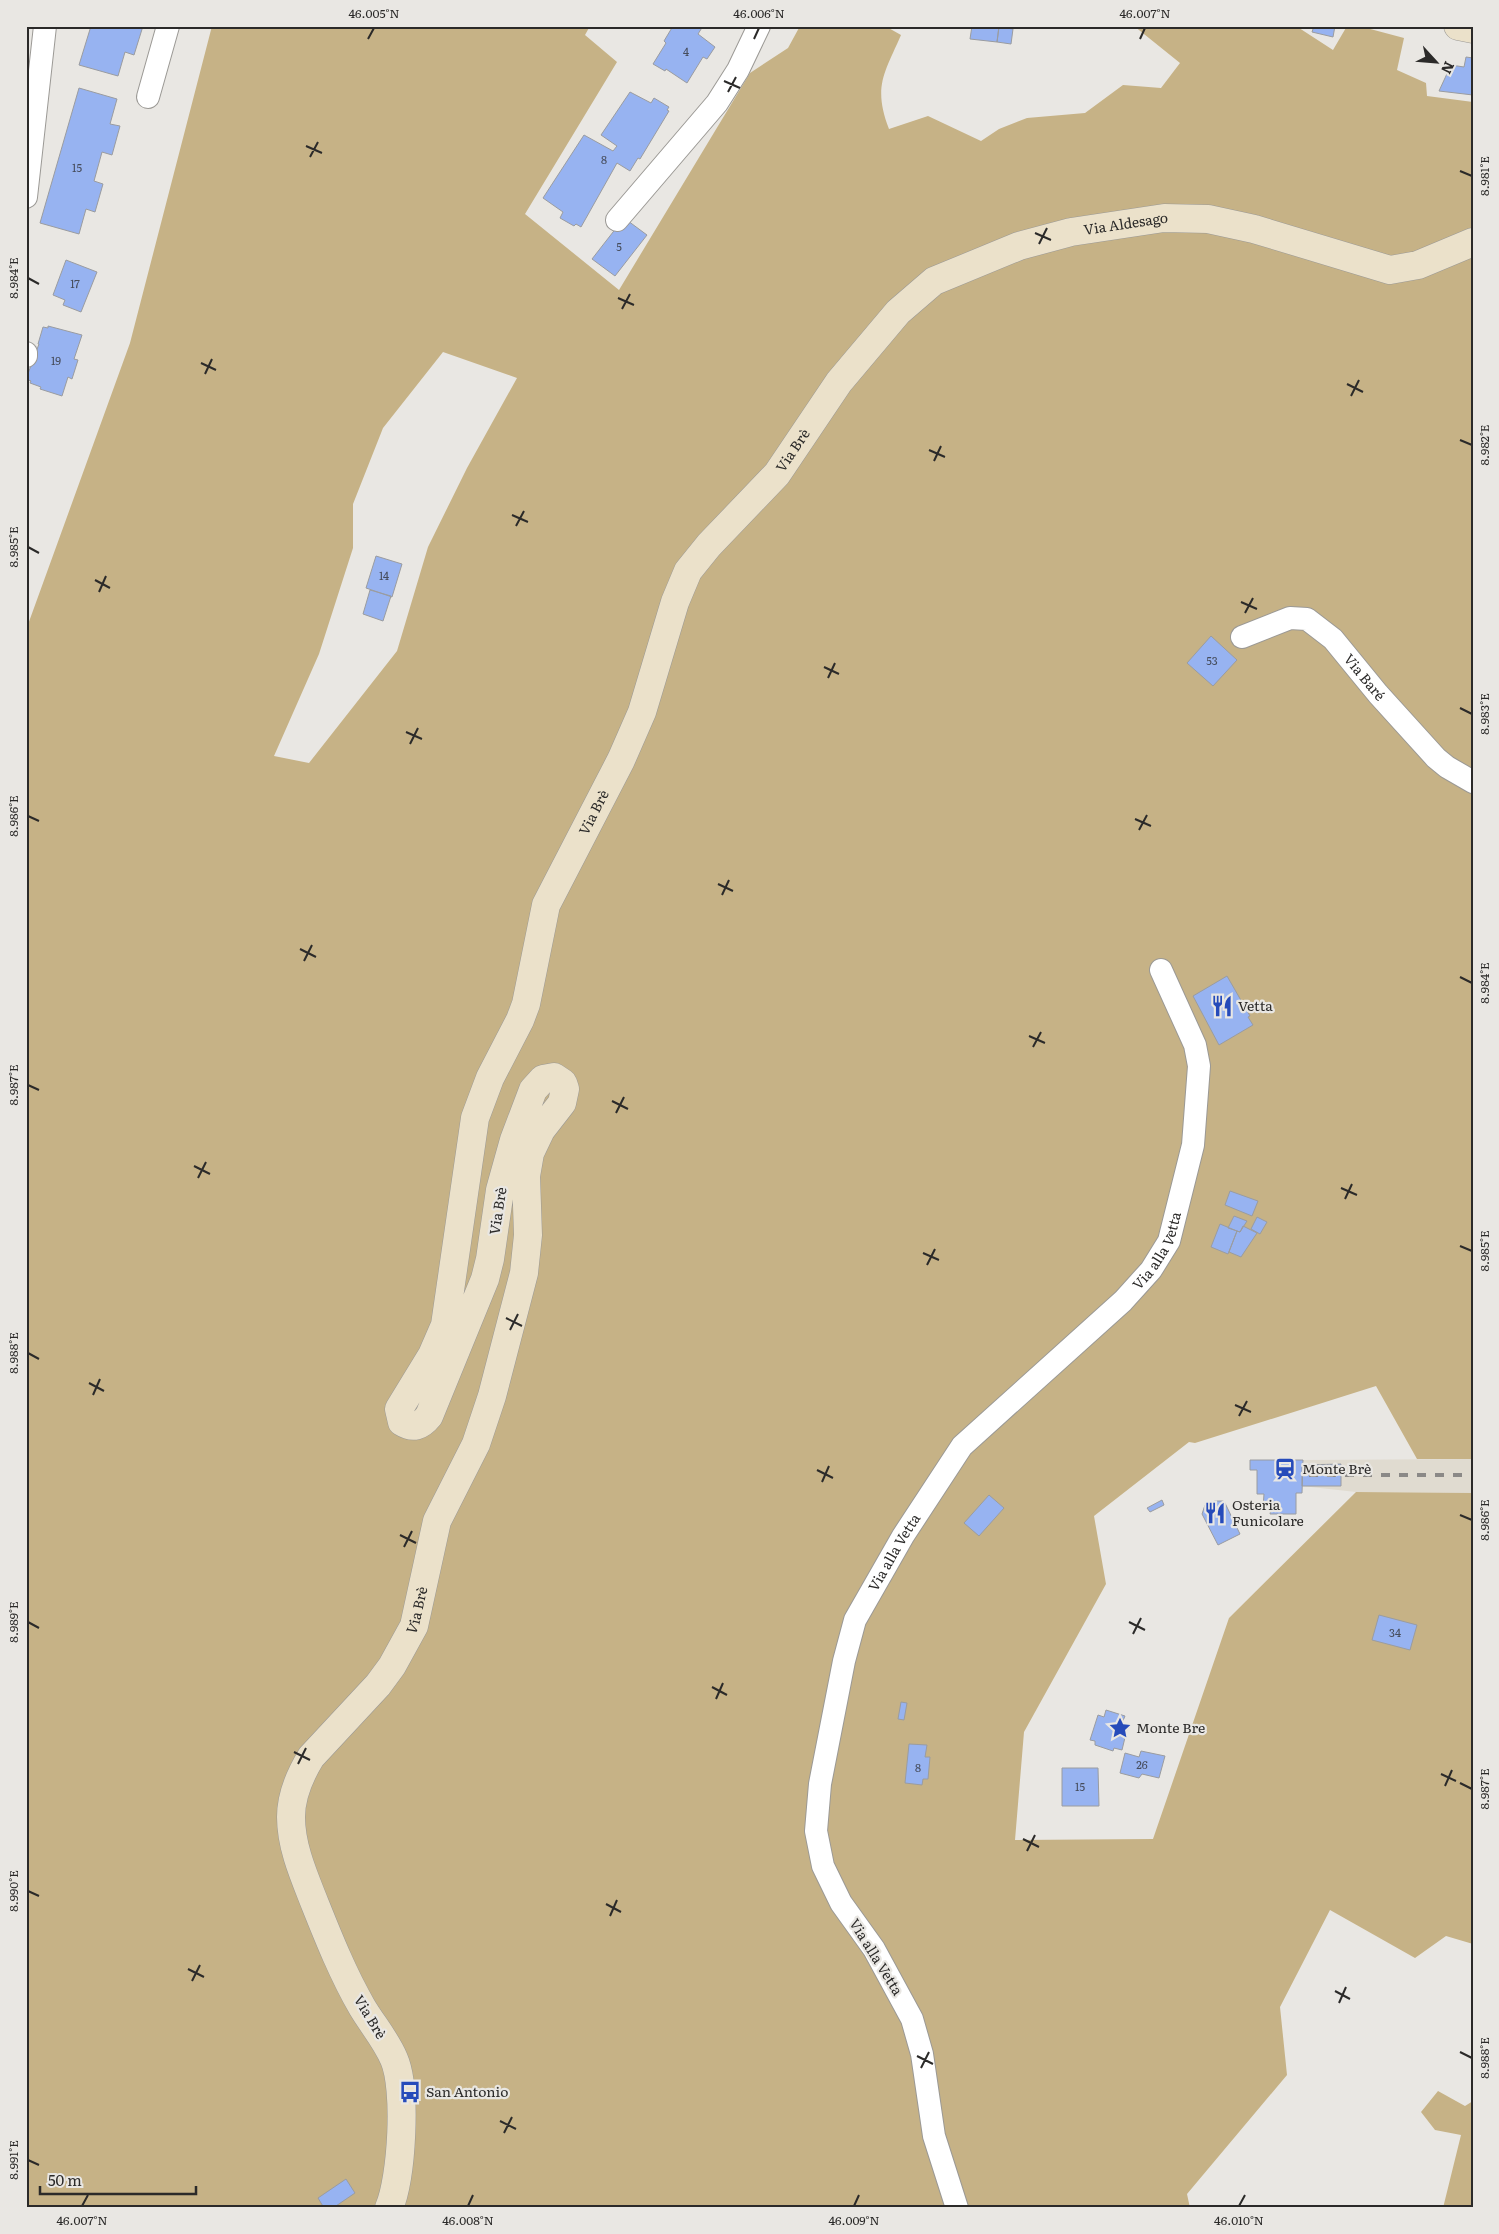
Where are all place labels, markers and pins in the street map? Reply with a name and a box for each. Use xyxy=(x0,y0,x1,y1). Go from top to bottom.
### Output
restaurant icon: Vetta xyxy=(1209,993,1235,1019)
place label: Vetta xyxy=(1238,995,1273,1015)
station icon: Monte Brè xyxy=(1272,1456,1298,1482)
place label: Monte Brè xyxy=(1302,1458,1371,1478)
place label: Osteria Funicolare xyxy=(1232,1494,1304,1530)
restaurant icon: Osteria Funicolare xyxy=(1202,1500,1228,1526)
place icon: Monte Bre xyxy=(1107,1715,1133,1741)
place label: Monte Bre xyxy=(1136,1717,1205,1737)
bus stop icon: San Antonio xyxy=(397,2079,423,2105)
place label: San Antonio xyxy=(426,2081,508,2101)

